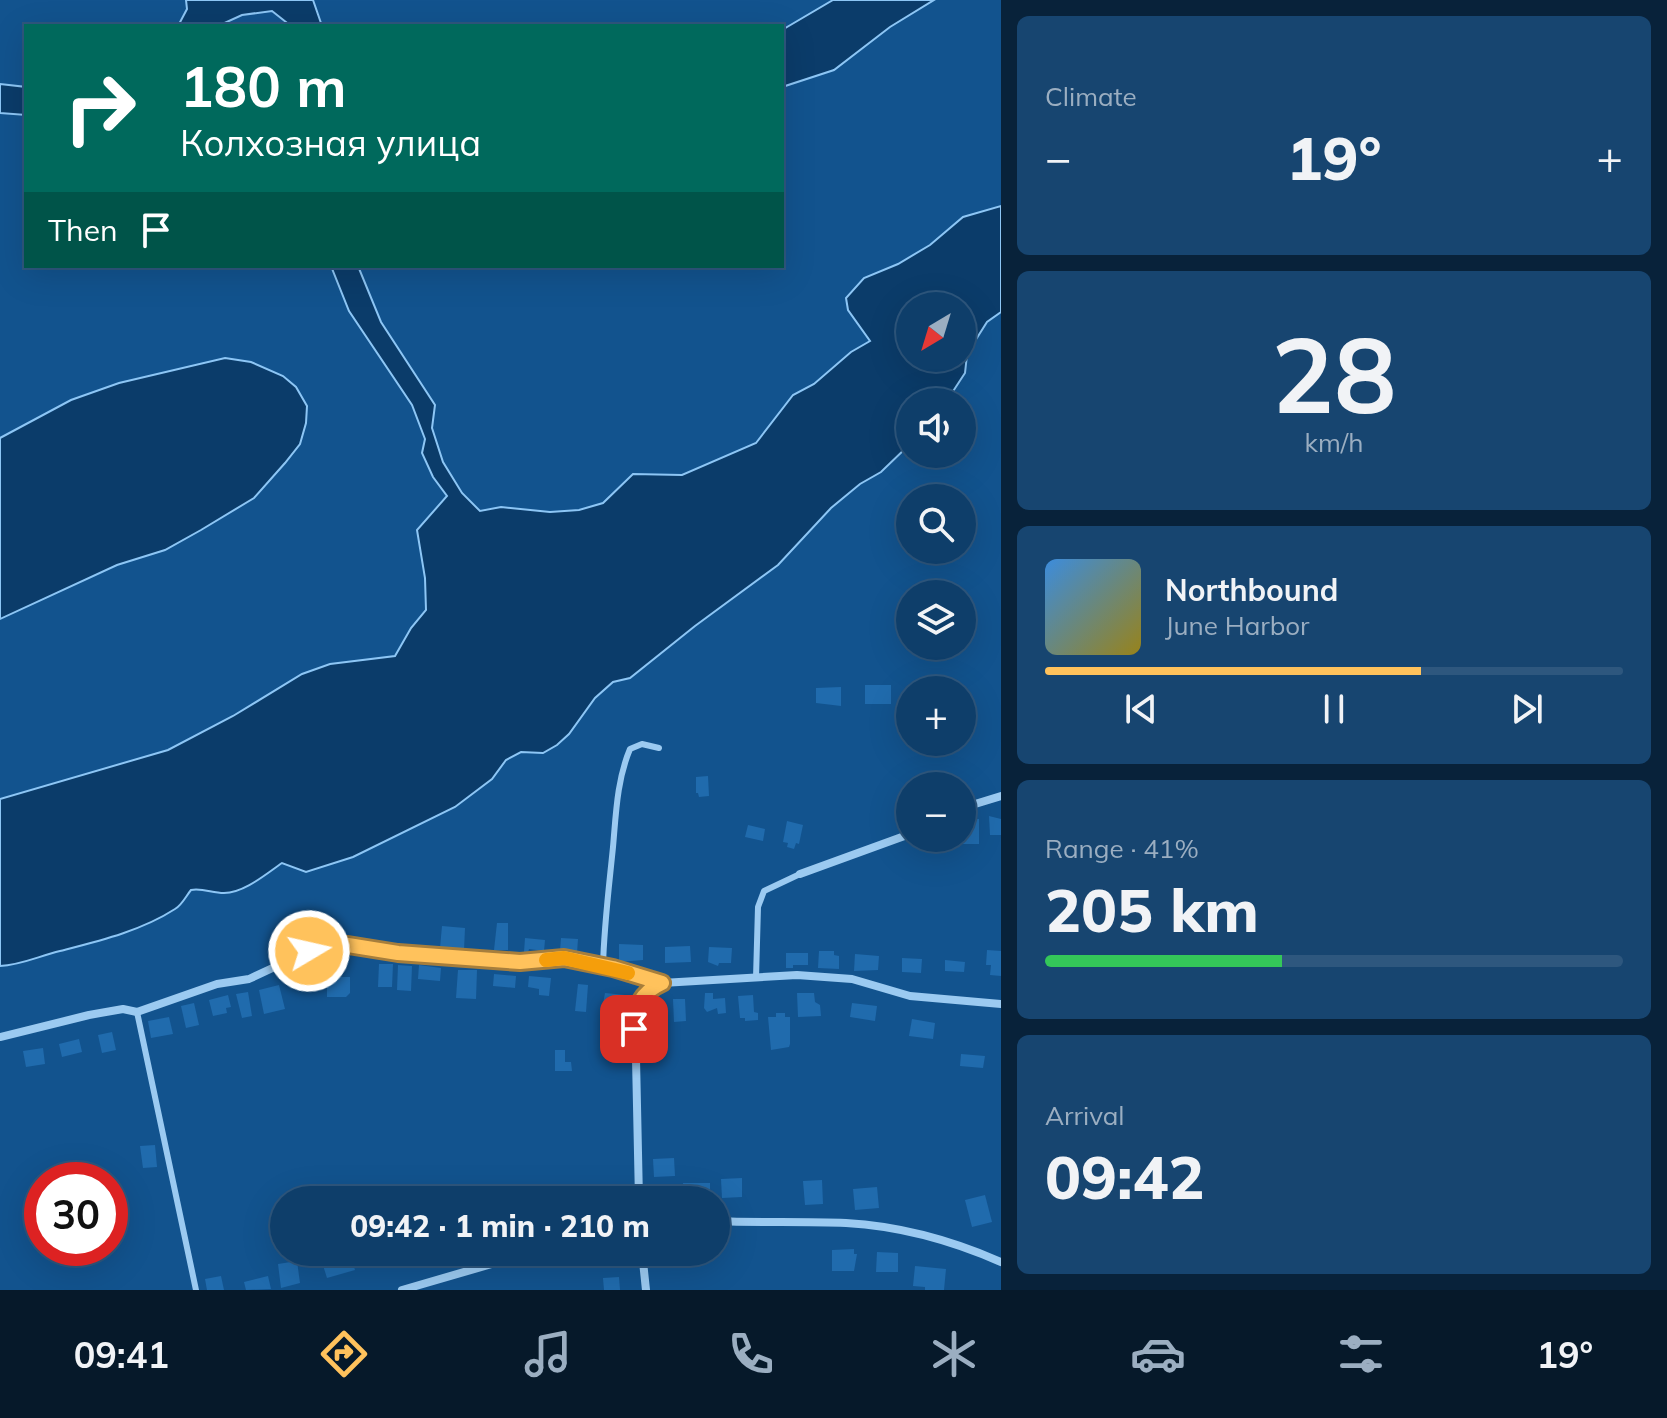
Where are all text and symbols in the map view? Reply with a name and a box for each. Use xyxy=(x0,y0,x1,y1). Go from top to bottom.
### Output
text: 180 m xyxy=(180,51,347,121)
icon: right xyxy=(48,56,152,160)
text: Climate xyxy=(1045,80,1137,113)
text: Колхозная улица xyxy=(180,120,481,165)
text: 19° xyxy=(1286,120,1382,195)
text: − xyxy=(1045,130,1071,185)
text: + xyxy=(1597,130,1623,185)
icon: arrive xyxy=(134,208,178,252)
text: Then xyxy=(48,211,118,249)
north arrow xyxy=(896,292,976,372)
map controls xyxy=(896,292,976,852)
text: 28 xyxy=(1272,308,1396,439)
button: sound xyxy=(896,388,976,468)
text: km/h xyxy=(1305,426,1363,459)
button: search xyxy=(896,484,976,564)
text: Northbound xyxy=(1165,571,1338,609)
button: layers xyxy=(896,580,976,660)
text: June Harbor xyxy=(1165,609,1310,642)
button: + xyxy=(896,676,976,756)
icon: previous xyxy=(1119,687,1163,731)
icon: pause xyxy=(1312,687,1356,731)
icon: next xyxy=(1505,687,1549,731)
button: − xyxy=(896,772,976,852)
text: Range · 41% xyxy=(1045,832,1199,865)
text: 205 km xyxy=(1045,872,1259,947)
position arrow xyxy=(267,909,351,993)
pin xyxy=(600,995,668,1063)
icon: arrive xyxy=(612,1007,656,1051)
text: Arrival xyxy=(1045,1099,1125,1132)
text: 09:42 xyxy=(1045,1139,1205,1214)
speed limit sign: 30 xyxy=(24,1162,128,1266)
text: 09:42 · 1 min · 210 m xyxy=(350,1207,650,1245)
icon: directions xyxy=(316,1326,372,1382)
icon: music xyxy=(520,1326,576,1382)
icon: phone xyxy=(723,1326,779,1382)
icon: climate xyxy=(926,1326,982,1382)
icon: car xyxy=(1130,1326,1186,1382)
icon: filters xyxy=(1333,1326,1389,1382)
text: 09:41 xyxy=(74,1332,169,1377)
text: 19° xyxy=(1536,1332,1593,1377)

